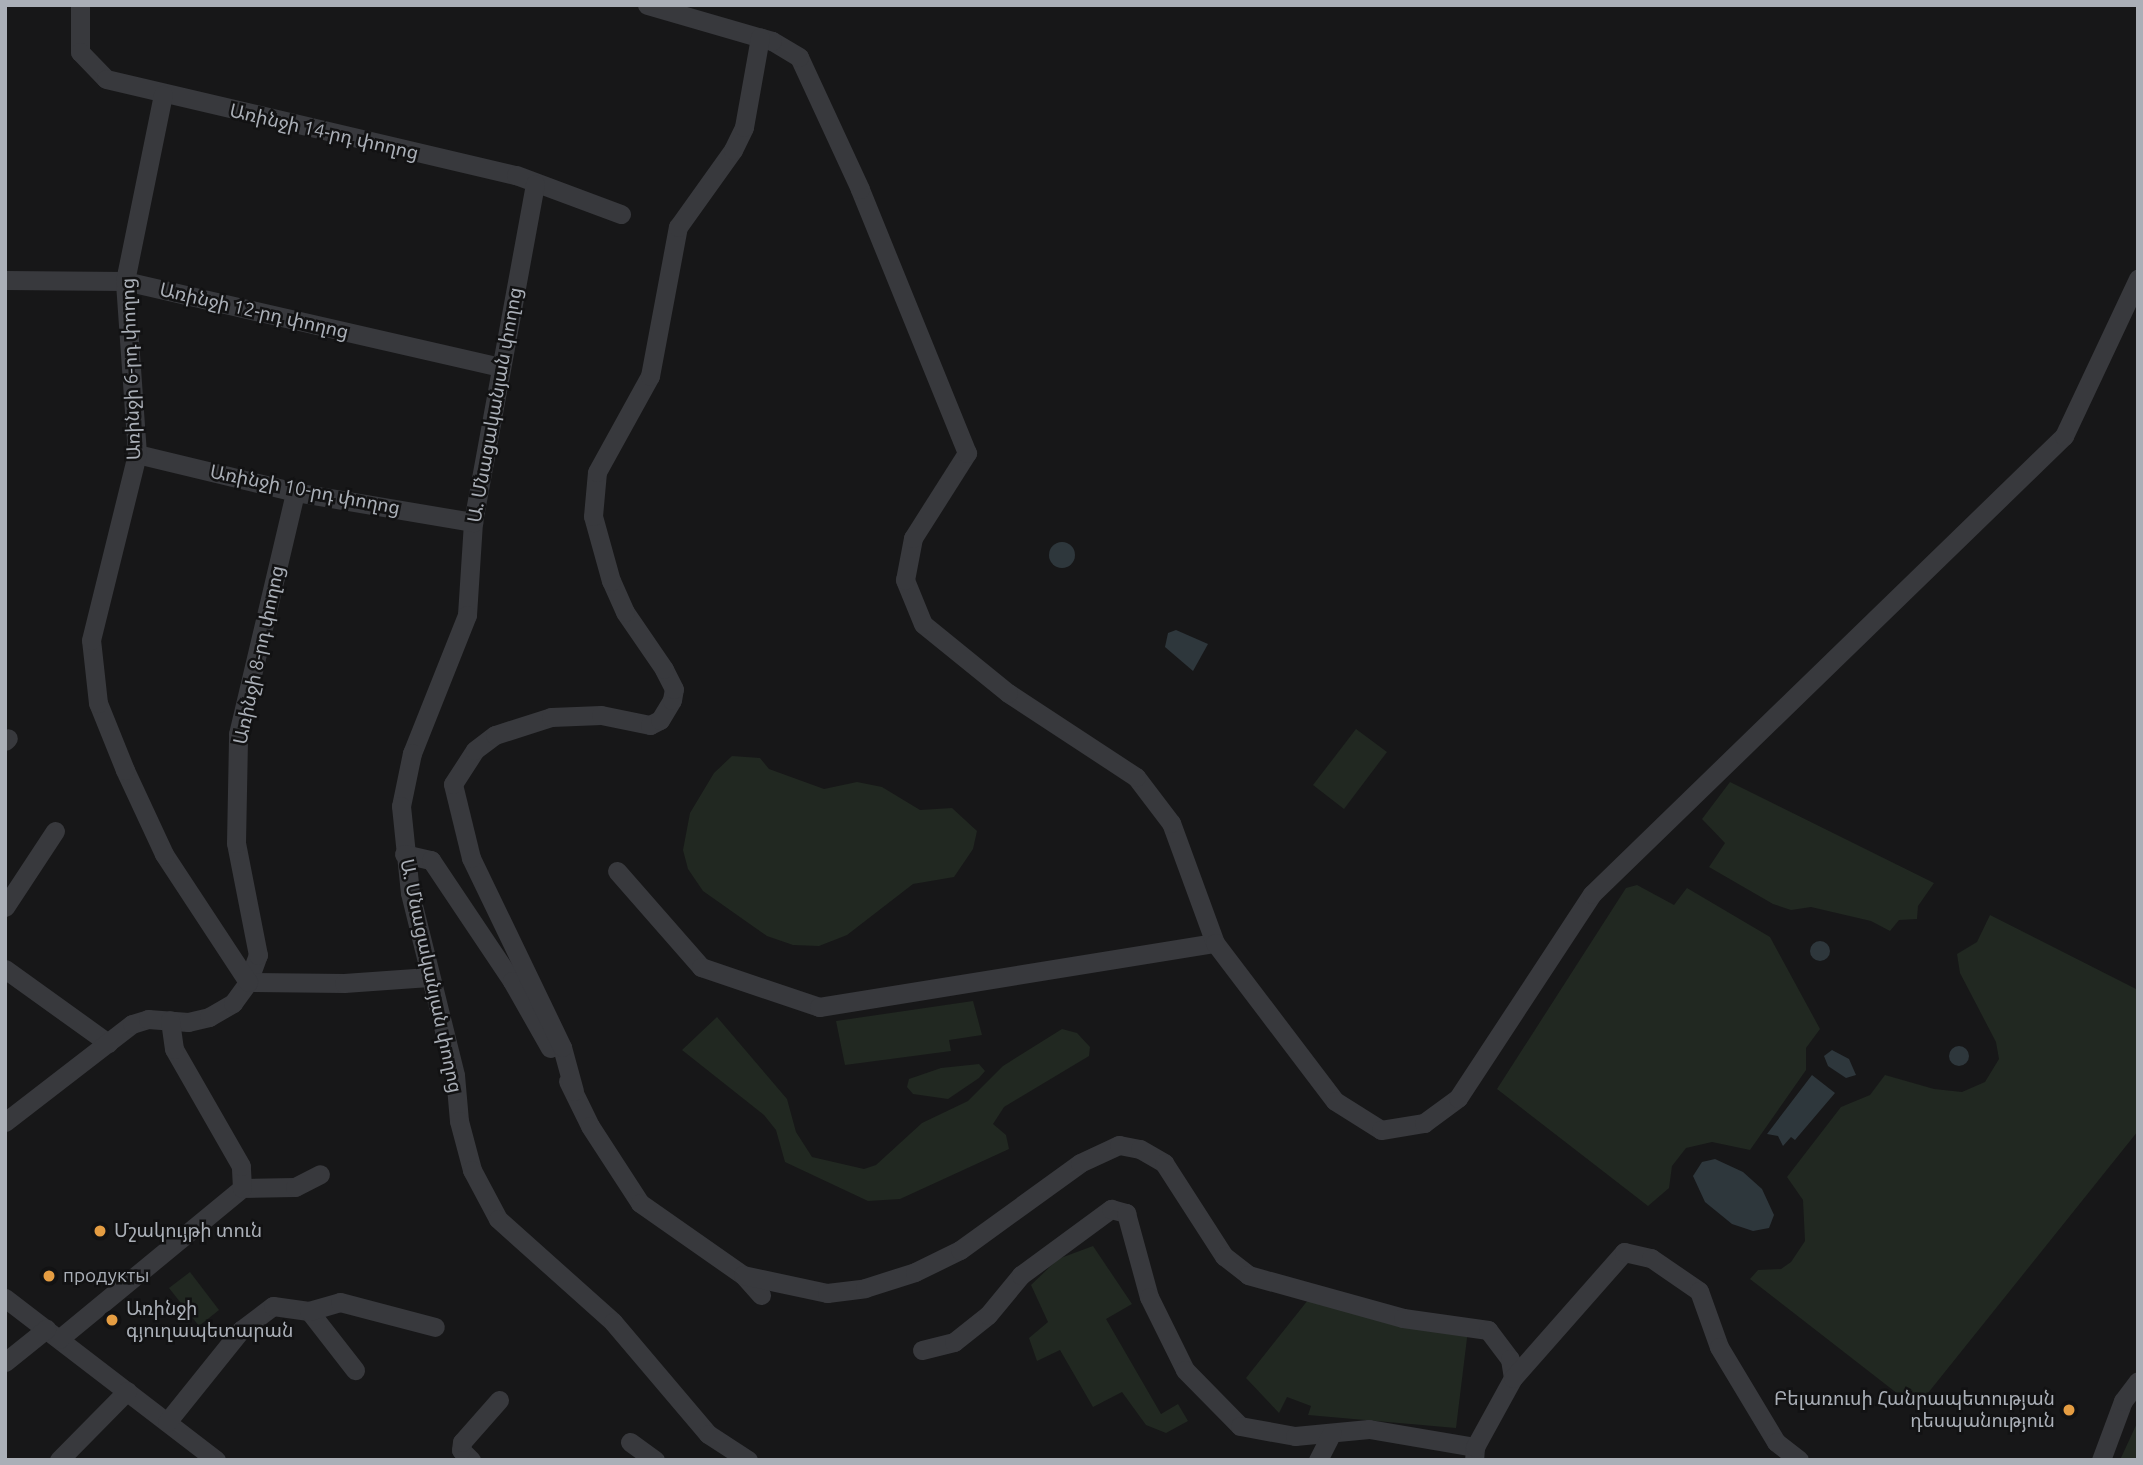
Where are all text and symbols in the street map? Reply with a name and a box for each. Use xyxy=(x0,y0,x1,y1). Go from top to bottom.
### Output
street label: Առինջի 14-րդ փողոց xyxy=(227,99,421,165)
street label: Առինջի 6-րդ փողոց xyxy=(116,277,146,461)
street label: Առինջի 12-րդ փողոց xyxy=(157,278,351,344)
street label: Ա. Մնացականյան փողոց xyxy=(463,286,527,524)
street label: Առինջի 10-րդ փողոց xyxy=(208,460,402,520)
street label: Առինջի 8-րդ փողոց xyxy=(229,563,289,747)
street label: Ա. Մնացականյան փողոց xyxy=(395,857,467,1095)
place label: Մշակույթի տուն xyxy=(114,1220,262,1242)
marker: Մշակույթի տուն xyxy=(92,1223,108,1239)
place label: продукты xyxy=(63,1265,149,1287)
marker: продукты xyxy=(41,1268,57,1284)
place label: Առինջի գյուղապետարան xyxy=(126,1298,293,1342)
marker: Առինջի գյուղապետարան xyxy=(104,1312,120,1328)
place label: Բելառուսի Հանրապետության դեսպանություն xyxy=(1774,1388,2055,1432)
marker: Բելառուսի Հանրապետության դեսպանություն xyxy=(2061,1402,2077,1418)

